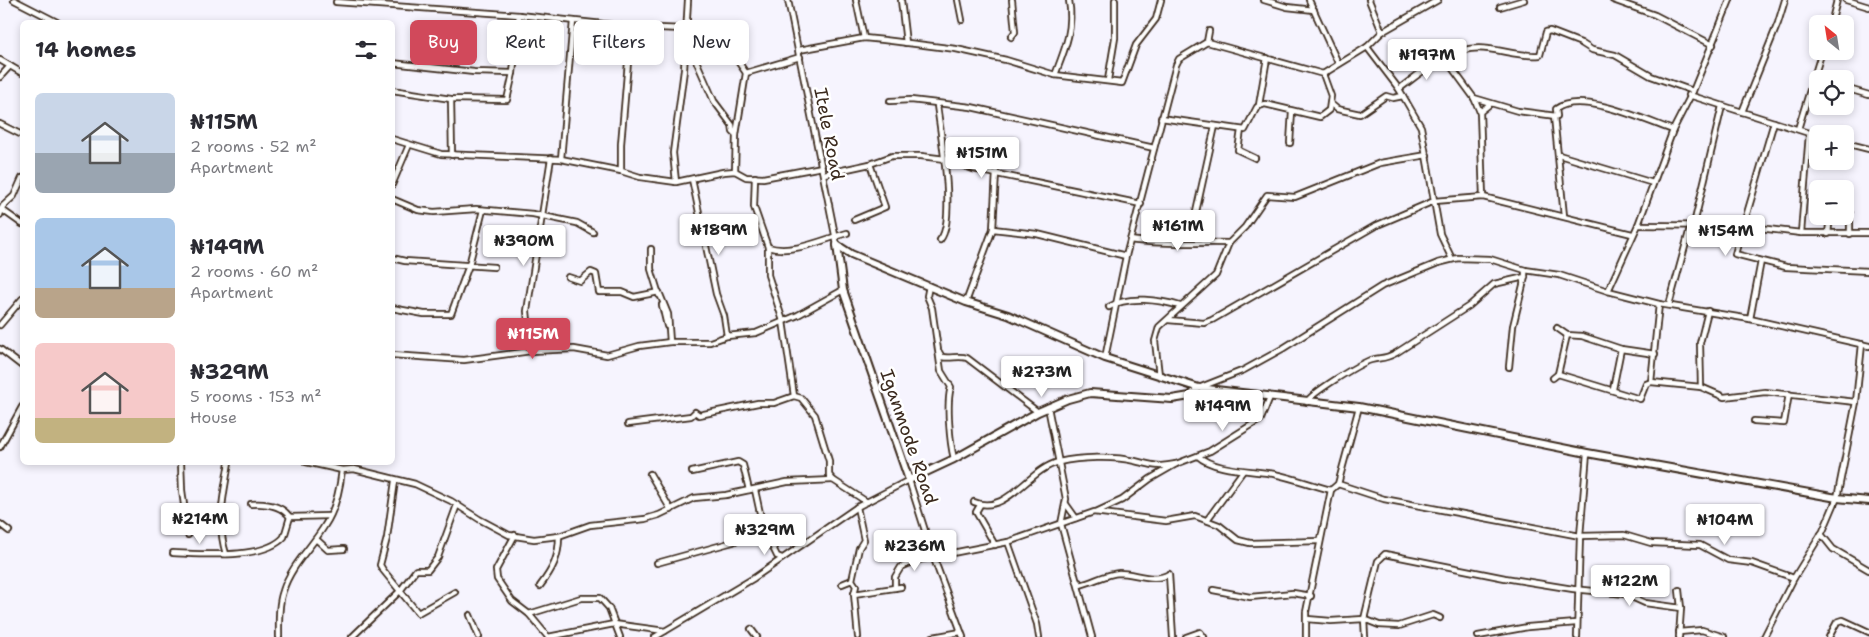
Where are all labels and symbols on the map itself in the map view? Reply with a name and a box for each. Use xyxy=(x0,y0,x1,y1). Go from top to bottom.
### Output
north arrow xyxy=(1809,15,1854,60)
pin: ₦197M xyxy=(1392,38,1462,81)
street label: Itele Road xyxy=(808,86,850,182)
pin: ₦151M xyxy=(947,136,1017,179)
pin: ₦161M xyxy=(1143,210,1213,252)
pin: ₦189M xyxy=(684,214,754,256)
pin: ₦154M xyxy=(1691,214,1761,257)
pin: ₦390M xyxy=(489,224,559,267)
pin: ₦115M xyxy=(498,318,568,360)
pin: ₦273M xyxy=(1007,356,1077,398)
street label: Iganmode Road xyxy=(875,366,943,508)
pin: ₦149M xyxy=(1188,390,1258,432)
pin: ₦214M xyxy=(165,502,235,545)
pin: ₦104M xyxy=(1690,504,1760,546)
pin: ₦329M xyxy=(730,514,800,556)
pin: ₦236M xyxy=(880,530,950,572)
pin: ₦122M xyxy=(1595,564,1665,607)

